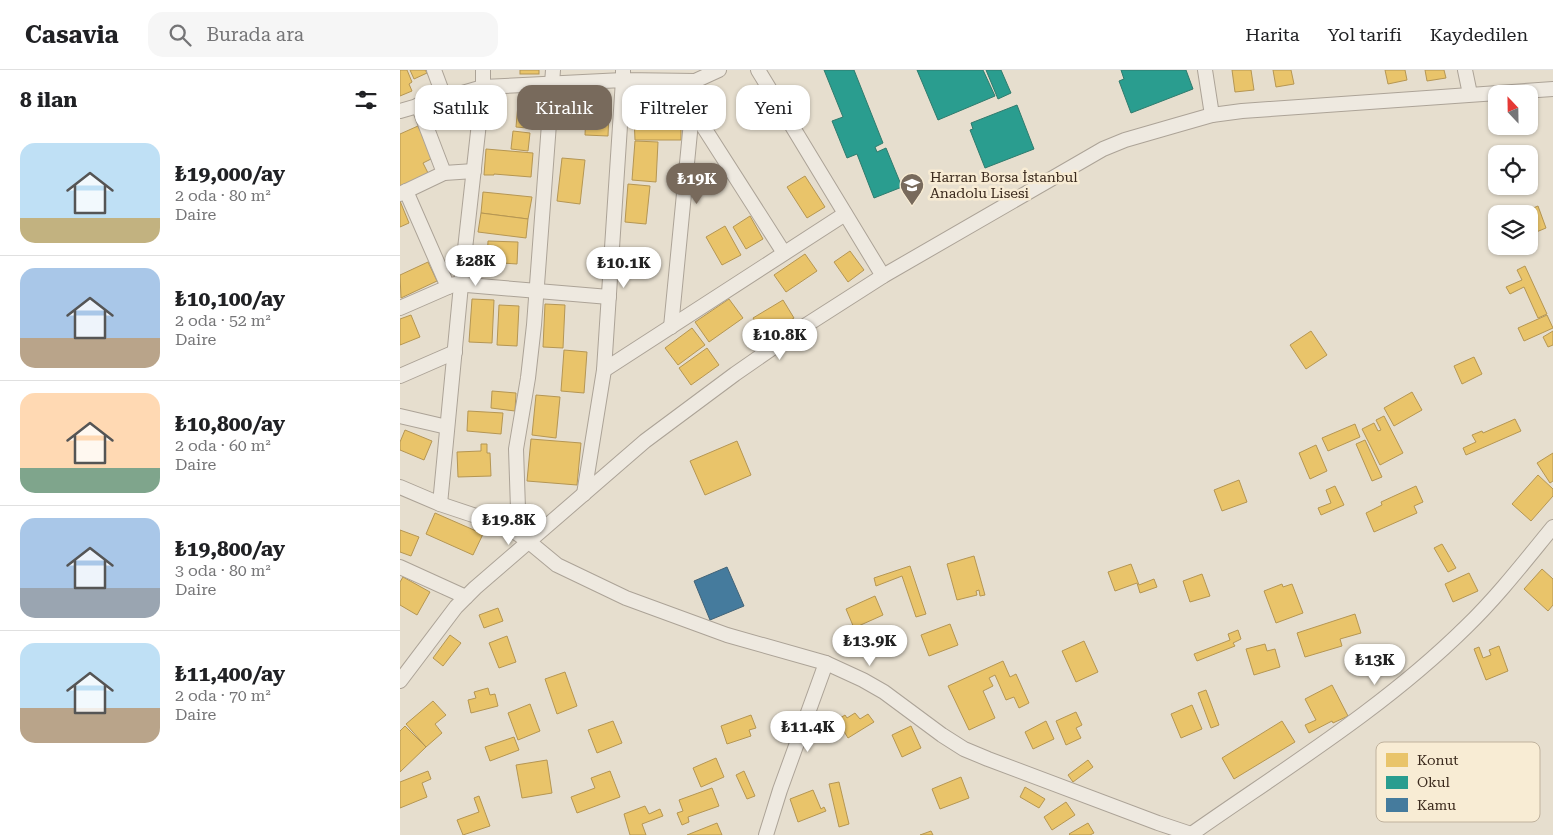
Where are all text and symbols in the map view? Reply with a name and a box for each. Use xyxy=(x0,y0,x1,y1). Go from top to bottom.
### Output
search box xyxy=(148,12,498,57)
text: Casavia xyxy=(25,21,118,49)
icon: search xyxy=(166,21,194,49)
text: Burada ara xyxy=(206,23,304,46)
text: Harita xyxy=(1245,24,1299,45)
text: Yol tarifi xyxy=(1327,24,1402,45)
text: Kaydedilen xyxy=(1430,24,1528,45)
chip: Satılık xyxy=(415,85,507,130)
chip: Kiralık xyxy=(517,85,612,130)
chip: Filtreler xyxy=(622,85,726,130)
chip: Yeni xyxy=(736,85,810,130)
north arrow xyxy=(1488,85,1538,135)
map controls xyxy=(1488,85,1538,255)
icon: filters xyxy=(352,86,380,114)
text: 8 ilan xyxy=(20,88,77,112)
button: locate xyxy=(1488,145,1538,195)
text: ₺19,000/ay xyxy=(175,162,285,186)
pin: ₺19K xyxy=(667,162,727,205)
icon: home xyxy=(60,163,120,223)
text: ₺19K xyxy=(677,169,717,188)
place label: Harran Borsa İstanbul Anadolu Lisesi xyxy=(930,169,1078,201)
school or university icon: Harran Borsa İstanbul Anadolu Lisesi xyxy=(899,172,925,206)
text: 2 oda · 80 m² xyxy=(175,186,271,205)
text: Daire xyxy=(175,205,216,224)
button: layers xyxy=(1488,205,1538,255)
pin: ₺28K xyxy=(446,244,506,287)
pin: ₺10.1K xyxy=(583,246,665,289)
text: ₺28K xyxy=(456,251,496,270)
text: ₺10.1K xyxy=(597,253,651,272)
text: ₺10,100/ay xyxy=(175,287,285,311)
icon: home xyxy=(60,288,120,348)
text: 2 oda · 52 m² xyxy=(175,311,271,330)
pin: ₺10.8K xyxy=(739,318,821,361)
text: ₺10.8K xyxy=(753,325,807,344)
text: Daire xyxy=(175,330,216,349)
text: ₺10,800/ay xyxy=(175,412,285,436)
icon: home xyxy=(60,413,120,473)
text: 2 oda · 60 m² xyxy=(175,436,271,455)
text: Daire xyxy=(175,455,216,474)
pin: ₺19.8K xyxy=(468,504,550,546)
text: ₺19.8K xyxy=(482,510,536,529)
text: ₺19,800/ay xyxy=(175,537,285,561)
icon: home xyxy=(60,538,120,598)
text: 3 oda · 80 m² xyxy=(175,561,271,580)
text: Daire xyxy=(175,580,216,599)
pin: ₺13.9K xyxy=(829,624,911,667)
text: ₺13.9K xyxy=(843,631,897,650)
pin: ₺13K xyxy=(1345,644,1405,686)
text: ₺13K xyxy=(1355,650,1395,669)
text: ₺11,400/ay xyxy=(175,662,285,686)
icon: home xyxy=(60,663,120,723)
text: 2 oda · 70 m² xyxy=(175,686,271,705)
text: Daire xyxy=(175,705,216,724)
pin: ₺11.4K xyxy=(767,710,849,753)
text: ₺11.4K xyxy=(781,717,835,736)
legend xyxy=(1376,742,1540,822)
text: Konut xyxy=(1417,752,1458,768)
text: Okul xyxy=(1417,774,1451,790)
text: Kamu xyxy=(1417,797,1456,813)

